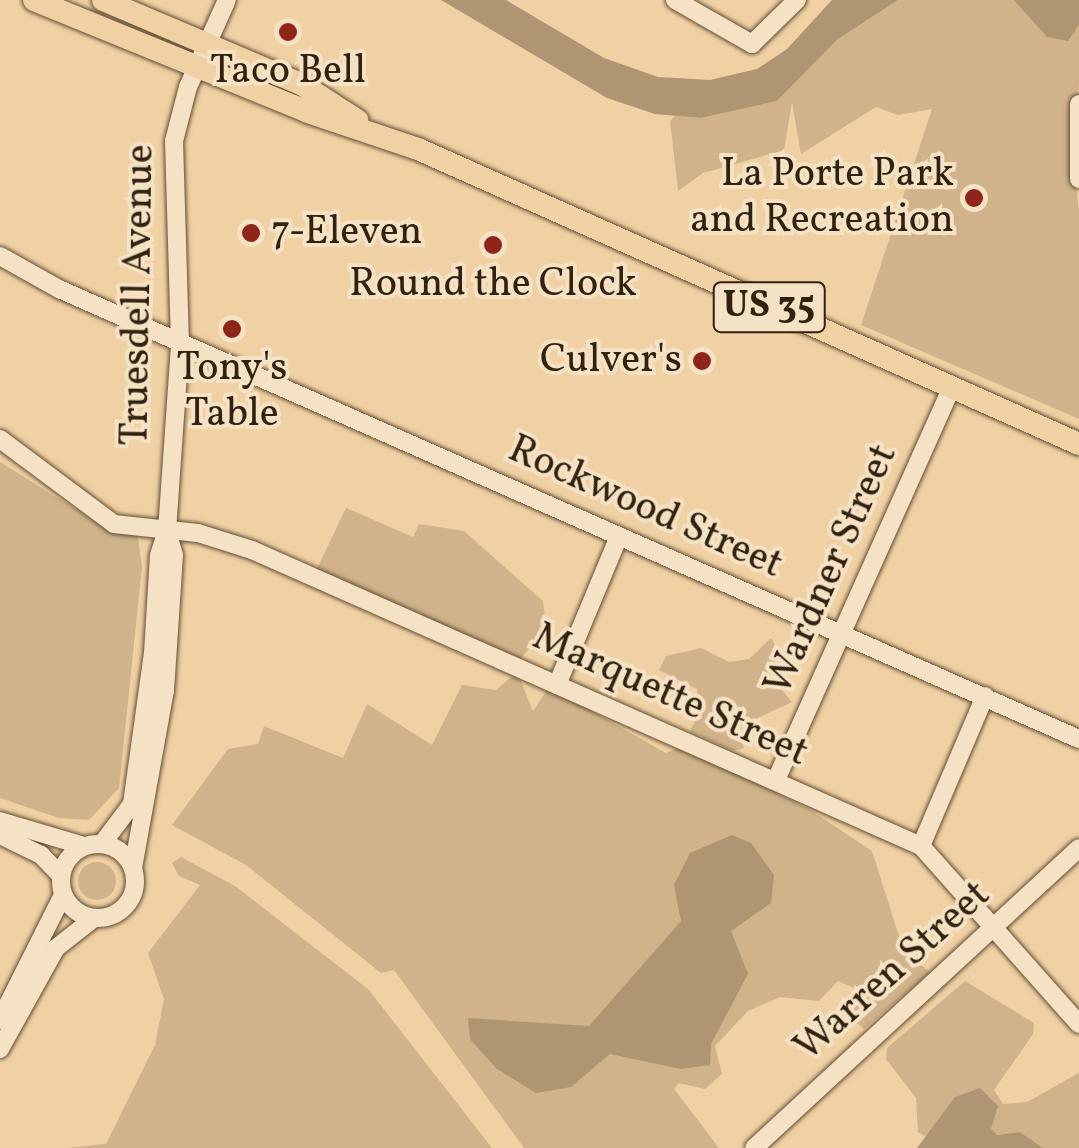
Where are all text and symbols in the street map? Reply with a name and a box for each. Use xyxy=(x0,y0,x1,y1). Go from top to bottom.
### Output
marker: Taco Bell xyxy=(277,21,299,43)
place label: Taco Bell xyxy=(210,48,366,96)
street label: Truesdell Avenue xyxy=(112,144,166,446)
place label: La Porte Park and Recreation xyxy=(690,151,954,245)
marker: La Porte Park and Recreation xyxy=(963,187,985,209)
place label: 7-Eleven xyxy=(271,209,422,257)
marker: 7-Eleven xyxy=(240,222,262,244)
marker: Round the Clock xyxy=(482,234,504,256)
place label: Round the Clock xyxy=(349,261,637,309)
road number: US 35 xyxy=(712,274,826,340)
marker: Tony's Table xyxy=(221,318,243,340)
place label: Culver's xyxy=(540,337,682,385)
place label: Tony's Table xyxy=(177,345,287,439)
marker: Culver's xyxy=(691,350,713,372)
street label: Rockwood Street xyxy=(500,426,790,590)
street label: Wardner Street xyxy=(755,437,909,703)
street label: Marquette Street xyxy=(525,614,815,778)
street label: Warren Street xyxy=(785,872,1001,1072)

